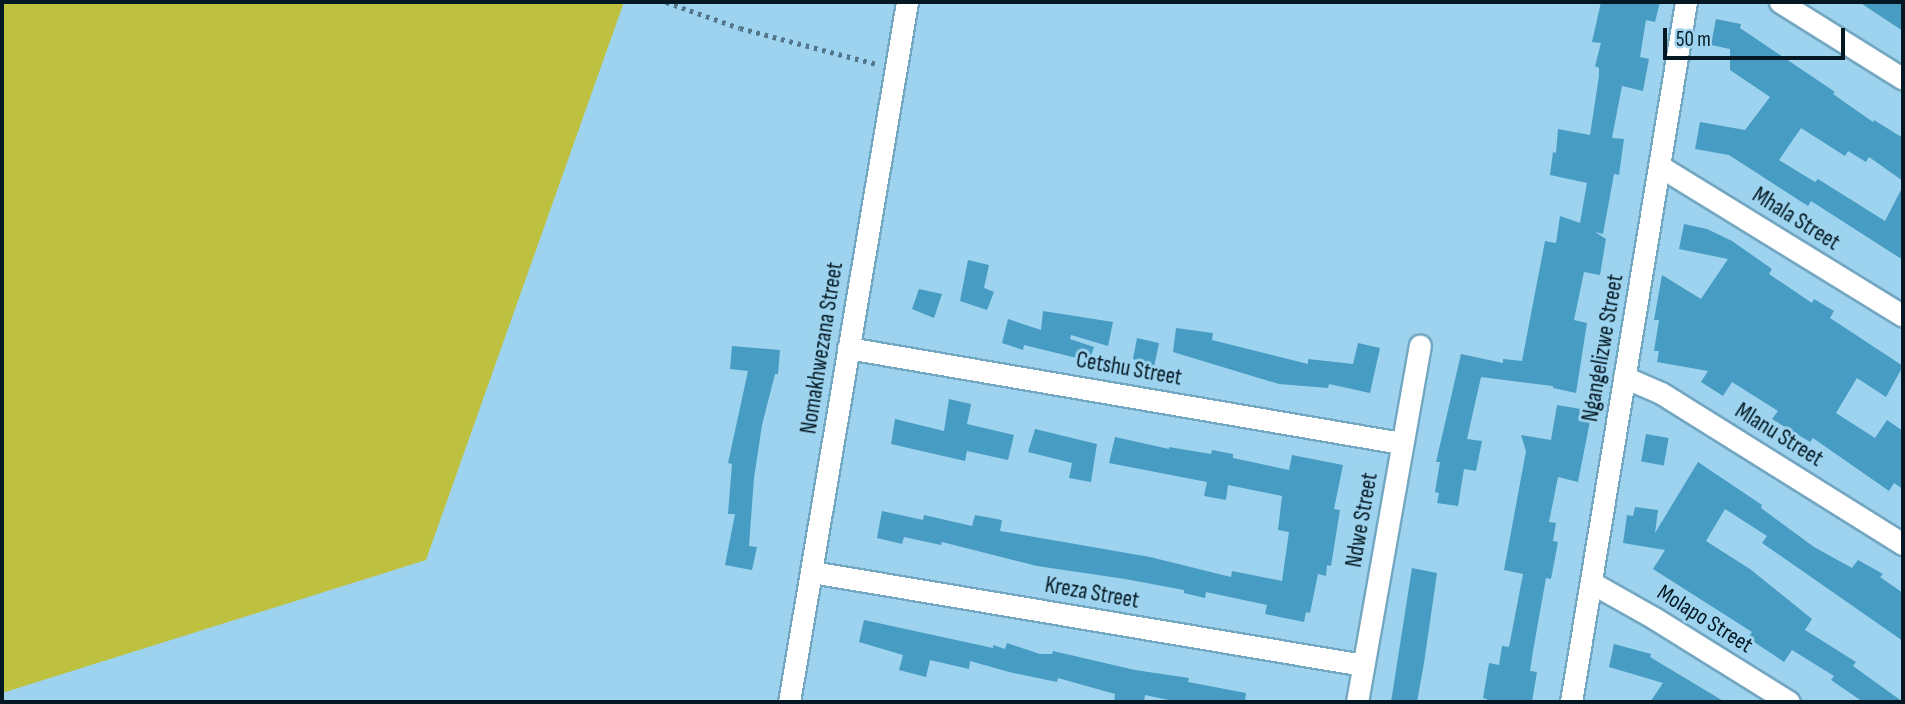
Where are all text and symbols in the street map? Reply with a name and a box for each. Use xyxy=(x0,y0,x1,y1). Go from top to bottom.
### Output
scale bar xyxy=(1667,14,1849,58)
text: 50 m xyxy=(1676,27,1711,52)
street label: Mhala Street xyxy=(1747,181,1845,257)
street label: Nomakhwezana Street xyxy=(795,260,849,436)
street label: Ngangelizwe Street xyxy=(1576,272,1630,424)
street label: Cetshu Street xyxy=(1074,346,1184,392)
street label: Mlanu Street xyxy=(1730,397,1828,473)
street label: Ndwe Street xyxy=(1340,471,1384,569)
street label: Kreza Street xyxy=(1043,571,1141,615)
street label: Molapo Street xyxy=(1652,579,1758,659)

